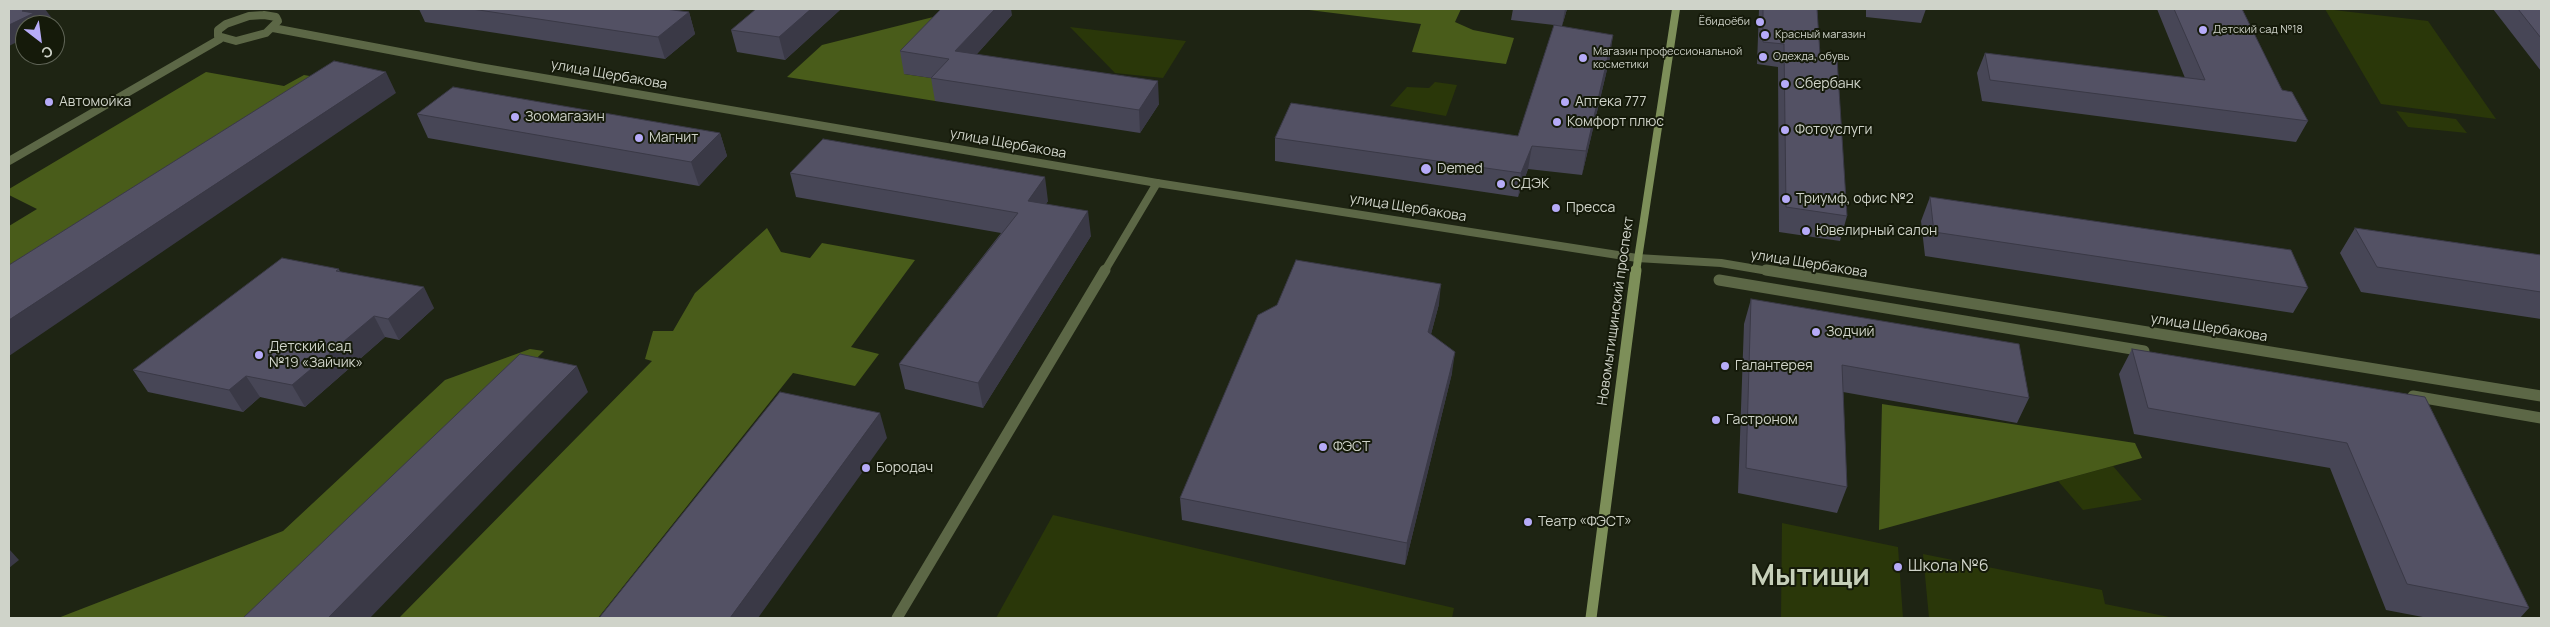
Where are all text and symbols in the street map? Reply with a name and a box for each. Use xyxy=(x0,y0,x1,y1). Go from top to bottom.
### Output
north arrow xyxy=(15,15,65,65)
place label: Ёбидоёби xyxy=(1699,15,1750,29)
marker: Ёбидоёби xyxy=(1754,16,1766,28)
place label: Детский сад №18 xyxy=(2213,23,2303,37)
marker: Детский сад №18 xyxy=(2197,24,2209,36)
place label: Красный магазин xyxy=(1775,28,1866,42)
marker: Красный магазин xyxy=(1759,29,1771,41)
text: С xyxy=(38,42,56,63)
place label: Магазин профессиональной косметики xyxy=(1593,45,1742,71)
place label: Одежда, обувь xyxy=(1773,50,1849,64)
marker: Одежда, обувь xyxy=(1757,51,1769,63)
marker: Магазин профессиональной косметики xyxy=(1577,52,1589,64)
street label: улица Щербакова xyxy=(549,56,669,94)
place label: Сбербанк xyxy=(1795,76,1861,92)
marker: Сбербанк xyxy=(1779,78,1791,90)
place label: Автомойка xyxy=(59,94,131,110)
place label: Аптека 777 xyxy=(1575,94,1646,110)
marker: Автомойка xyxy=(43,96,55,108)
marker: Аптека 777 xyxy=(1559,96,1571,108)
place label: Зоомагазин xyxy=(525,109,605,125)
marker: Зоомагазин xyxy=(509,111,521,123)
place label: Комфорт плюс xyxy=(1567,114,1664,130)
marker: Комфорт плюс xyxy=(1551,116,1563,128)
place label: Фотоуслуги xyxy=(1795,122,1873,138)
marker: Фотоуслуги xyxy=(1779,124,1791,136)
street label: улица Щербакова xyxy=(948,125,1068,163)
place label: Магнит xyxy=(649,130,698,146)
marker: Магнит xyxy=(633,132,645,144)
place label: Demed xyxy=(1437,161,1483,177)
marker: Demed xyxy=(1419,162,1433,176)
place label: СДЭК xyxy=(1511,176,1549,192)
marker: СДЭК xyxy=(1495,178,1507,190)
street label: улица Щербакова xyxy=(1348,190,1468,226)
place label: Триумф, офис №2 xyxy=(1796,191,1914,207)
marker: Триумф, офис №2 xyxy=(1780,193,1792,205)
place label: Пресса xyxy=(1566,200,1615,216)
marker: Пресса xyxy=(1550,202,1562,214)
street label: Новомытищинский проспект xyxy=(1594,215,1638,407)
place label: Ювелирный салон xyxy=(1816,223,1937,239)
marker: Ювелирный салон xyxy=(1800,225,1812,237)
street label: улица Щербакова xyxy=(1749,246,1869,282)
street label: улица Щербакова xyxy=(2149,310,2269,346)
place label: Зодчий xyxy=(1826,324,1875,340)
marker: Зодчий xyxy=(1810,326,1822,338)
place label: Детский сад №19 «Зайчик» xyxy=(269,339,363,372)
marker: Детский сад №19 «Зайчик» xyxy=(253,349,265,361)
place label: Галантерея xyxy=(1735,358,1813,374)
marker: Галантерея xyxy=(1719,360,1731,372)
place label: Гастроном xyxy=(1726,412,1798,428)
marker: Гастроном xyxy=(1710,414,1722,426)
place label: ФЭСТ xyxy=(1333,439,1370,455)
marker: ФЭСТ xyxy=(1317,441,1329,453)
place label: Бородач xyxy=(876,460,933,476)
marker: Бородач xyxy=(860,462,872,474)
place label: Театр «ФЭСТ» xyxy=(1538,514,1632,530)
marker: Театр «ФЭСТ» xyxy=(1522,516,1534,528)
place label: Школа №6 xyxy=(1908,557,1989,577)
district label: Мытищи xyxy=(1750,560,1870,594)
marker: Школа №6 xyxy=(1892,561,1904,573)

